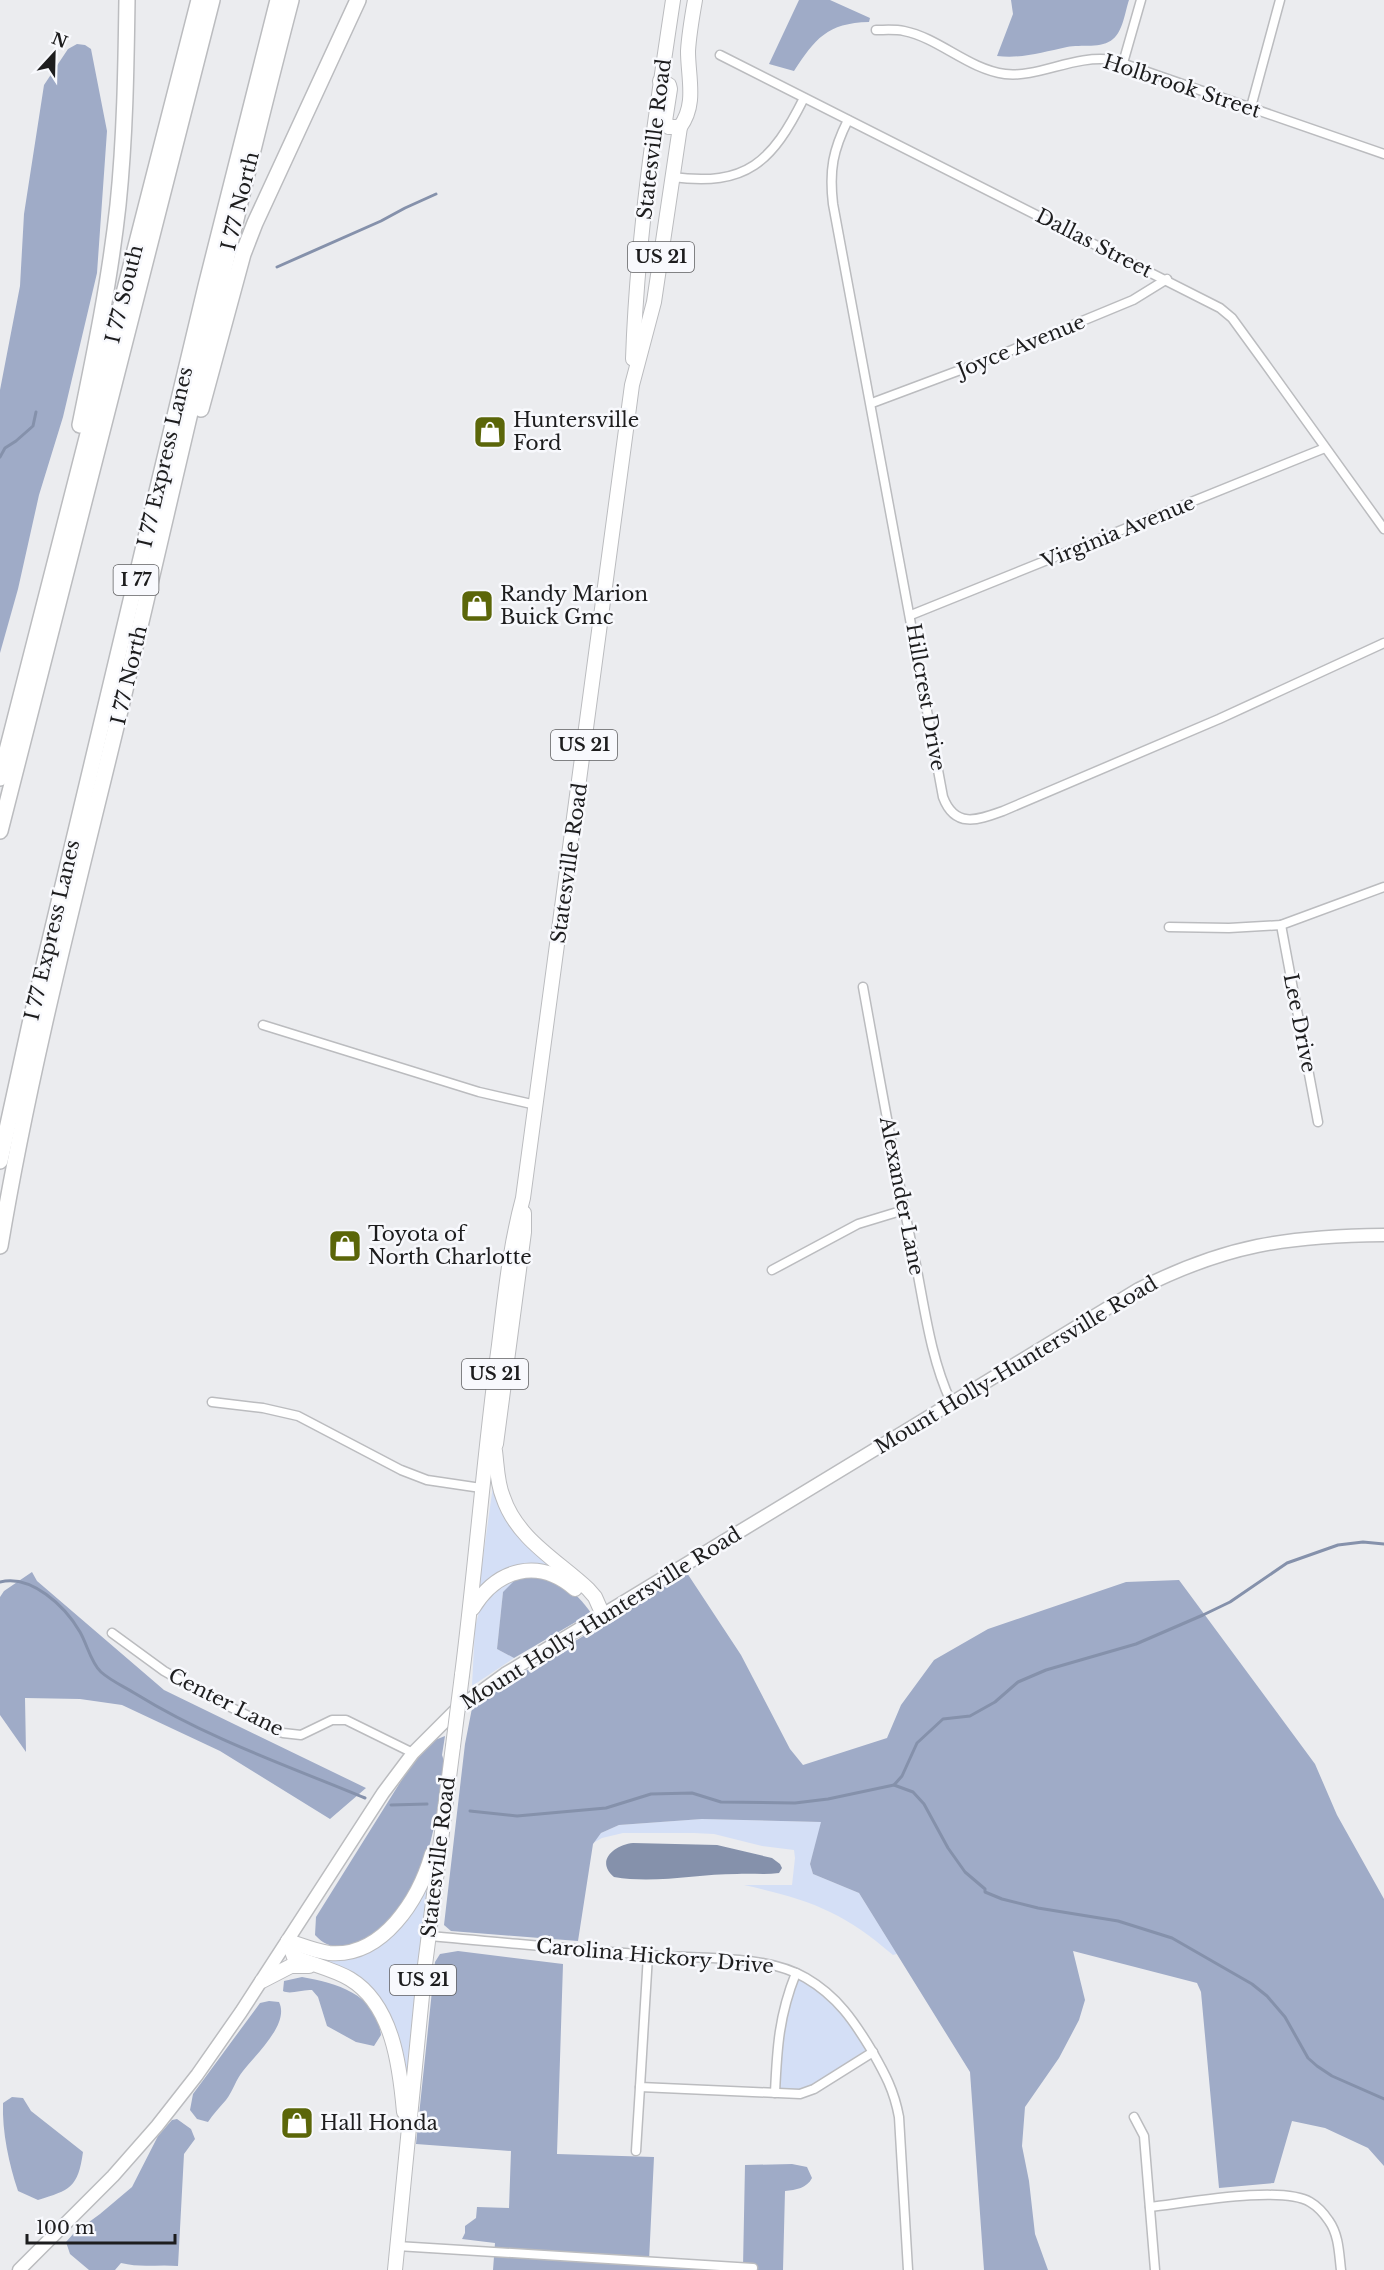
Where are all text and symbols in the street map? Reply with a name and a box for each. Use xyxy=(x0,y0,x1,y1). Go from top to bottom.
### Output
north arrow xyxy=(24,24,84,84)
text: N xyxy=(49,28,70,52)
street label: Holbrook Street xyxy=(1100,49,1264,123)
street label: Statesville Road xyxy=(632,57,676,221)
street label: I 77 North xyxy=(216,149,264,253)
street label: Dallas Street xyxy=(1032,203,1157,283)
street label: I 77 South xyxy=(100,242,148,346)
road number: US 21 xyxy=(628,242,694,272)
street label: Joyce Avenue xyxy=(951,309,1088,384)
street label: I 77 Express Lanes xyxy=(133,364,197,550)
place label: Huntersville Ford xyxy=(513,408,639,455)
shop icon: Huntersville Ford xyxy=(472,414,508,450)
street label: Virginia Avenue xyxy=(1037,490,1198,574)
road number: I 77 xyxy=(114,565,158,595)
place label: Randy Marion Buick Gmc xyxy=(500,582,648,629)
shop icon: Randy Marion Buick Gmc xyxy=(459,588,495,624)
street label: Hillcrest Drive xyxy=(901,621,951,773)
street label: I 77 North xyxy=(106,623,152,727)
road number: US 21 xyxy=(551,730,617,760)
street label: Statesville Road xyxy=(546,781,592,945)
street label: I 77 Express Lanes xyxy=(20,837,84,1023)
street label: Lee Drive xyxy=(1279,971,1321,1075)
street label: Alexander Lane xyxy=(875,1114,929,1277)
place label: Toyota of North Charlotte xyxy=(368,1222,532,1269)
shop icon: Toyota of North Charlotte xyxy=(327,1228,363,1264)
street label: Mount Holly-Huntersville Road xyxy=(870,1271,1162,1459)
road number: US 21 xyxy=(462,1359,528,1389)
street label: Mount Holly-Huntersville Road xyxy=(457,1522,745,1714)
street label: Center Lane xyxy=(164,1663,288,1741)
street label: Statesville Road xyxy=(416,1775,460,1939)
street label: Carolina Hickory Drive xyxy=(535,1934,775,1978)
road number: US 21 xyxy=(390,1965,456,1995)
shop icon: Hall Honda xyxy=(279,2105,315,2141)
place label: Hall Honda xyxy=(320,2111,439,2135)
scale bar xyxy=(27,2207,176,2245)
text: 100 m xyxy=(36,2217,94,2239)

